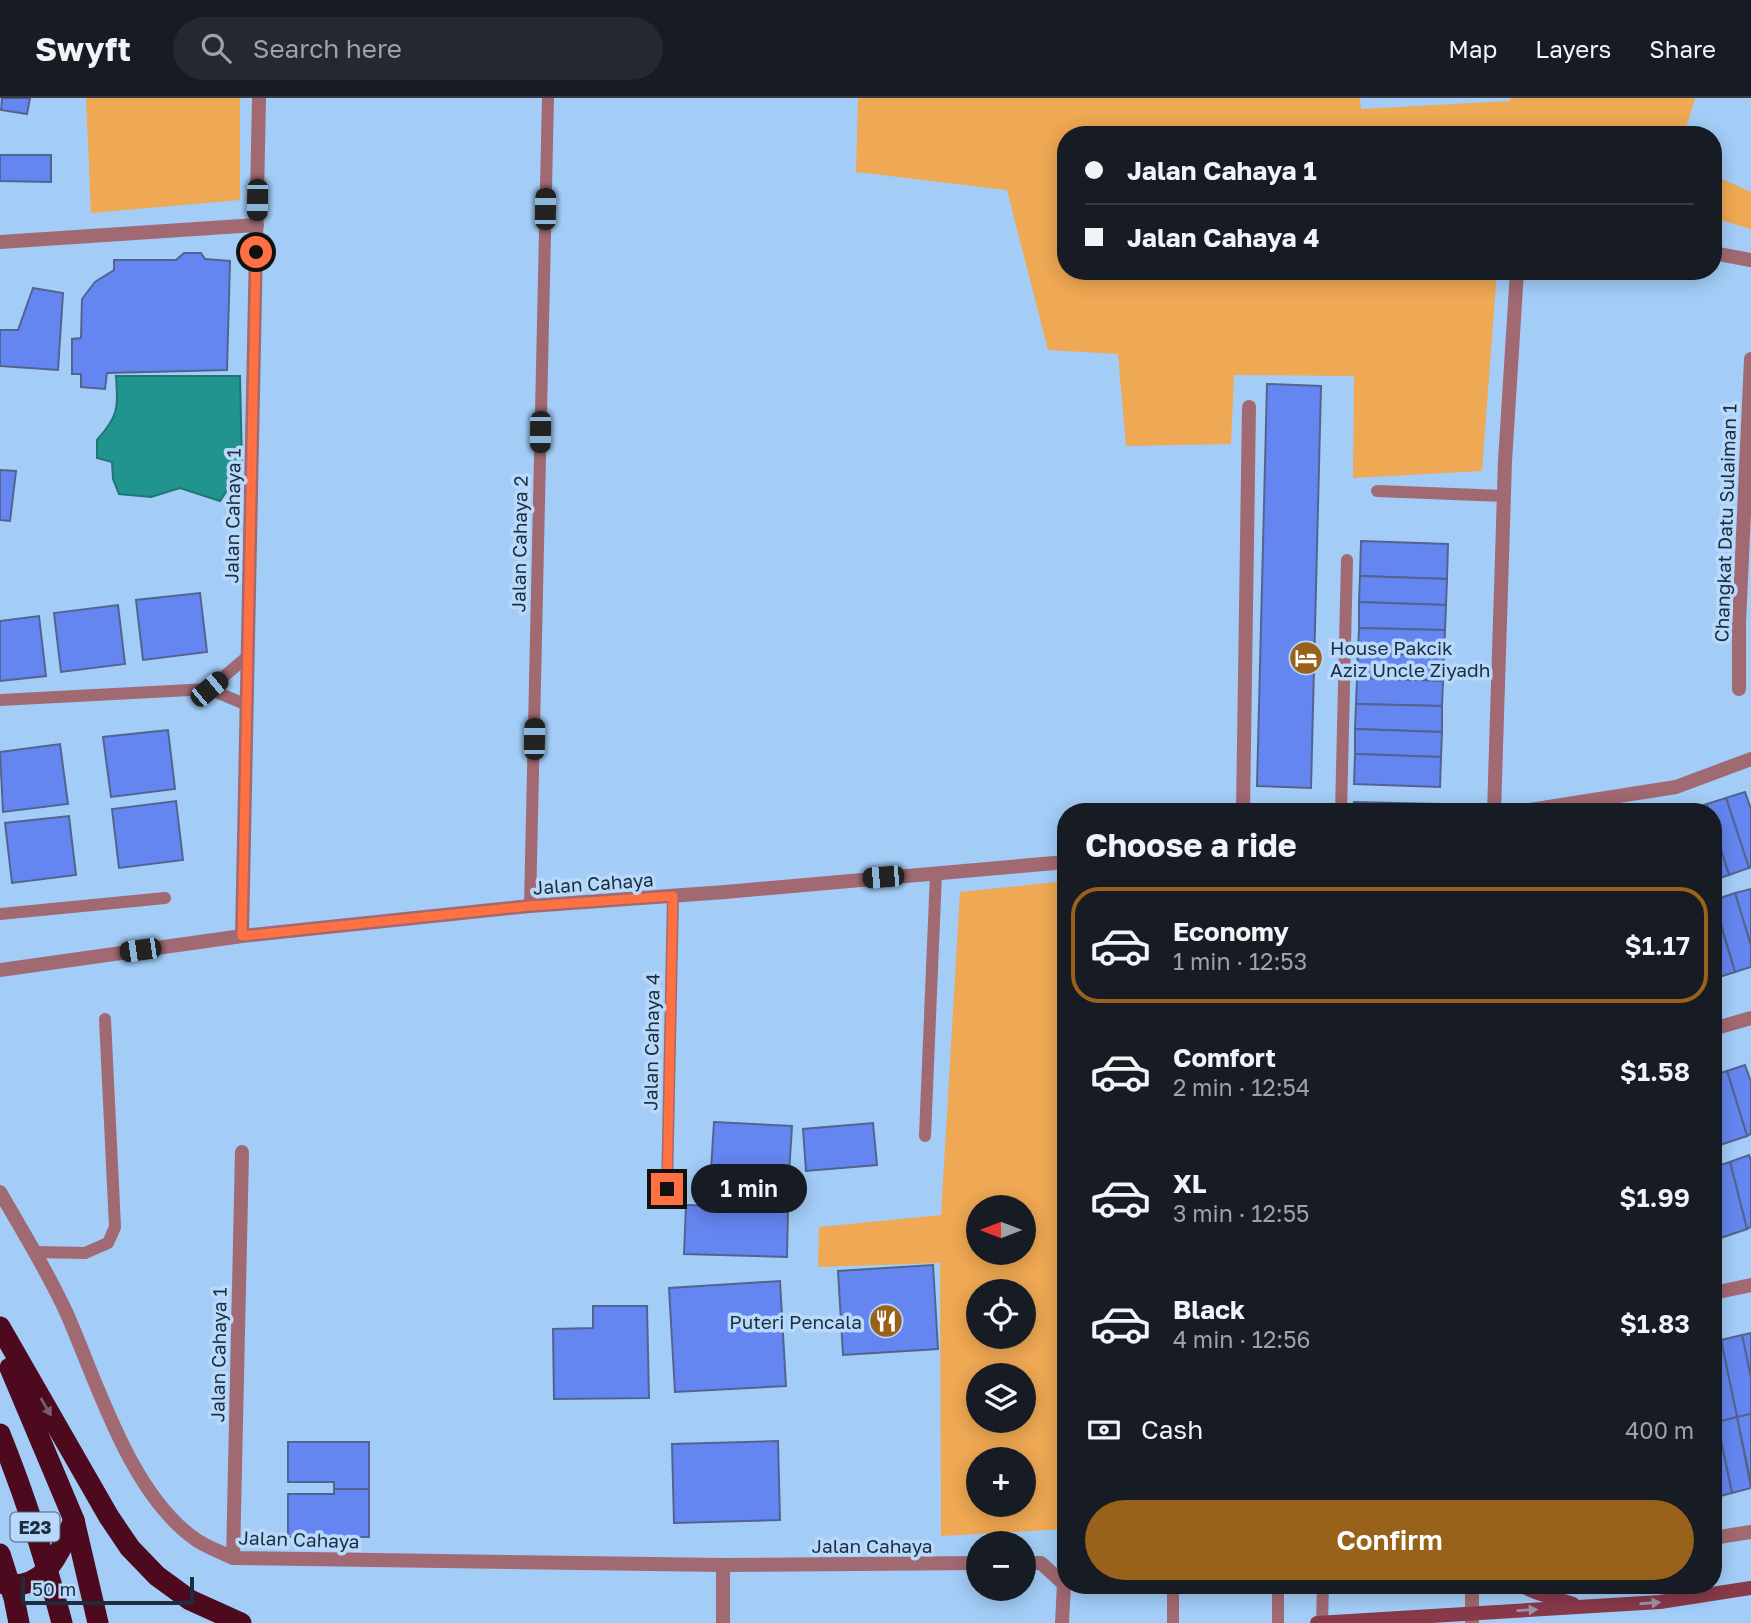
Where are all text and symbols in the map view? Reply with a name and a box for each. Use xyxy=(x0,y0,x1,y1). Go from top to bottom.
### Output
search box xyxy=(173,17,663,80)
text: Swyft xyxy=(35,29,131,68)
icon: search xyxy=(197,29,235,67)
text: Search here xyxy=(253,33,402,64)
text: Map xyxy=(1448,34,1497,63)
text: Layers xyxy=(1535,34,1611,63)
text: Share xyxy=(1649,34,1716,63)
text: Jalan Cahaya 1 xyxy=(1127,155,1317,186)
car xyxy=(247,179,268,221)
car xyxy=(535,188,556,230)
text: Jalan Cahaya 4 xyxy=(1127,222,1319,253)
route start xyxy=(240,236,272,268)
street label: Changkat Datu Sulaiman 1 xyxy=(1709,403,1741,643)
car xyxy=(530,411,551,453)
street label: Jalan Cahaya 1 xyxy=(219,448,245,584)
street label: Jalan Cahaya 2 xyxy=(506,475,532,613)
place label: House Pakcik Aziz Uncle Ziyadh xyxy=(1330,636,1490,681)
hotel icon: House Pakcik Aziz Uncle Ziyadh xyxy=(1287,639,1325,677)
car xyxy=(187,667,232,711)
car xyxy=(524,718,545,760)
text: Choose a ride xyxy=(1085,826,1297,864)
car xyxy=(862,865,905,889)
street label: Jalan Cahaya xyxy=(532,867,654,899)
icon: car xyxy=(1089,914,1152,977)
text: Economy xyxy=(1173,916,1289,947)
text: $1.17 xyxy=(1625,930,1690,961)
car xyxy=(118,937,163,963)
text: 1 min · 12:53 xyxy=(1173,947,1307,975)
street label: Jalan Cahaya 4 xyxy=(638,973,664,1111)
icon: car xyxy=(1089,1040,1152,1103)
text: Comfort xyxy=(1173,1042,1276,1073)
text: $1.58 xyxy=(1620,1056,1690,1087)
text: 2 min · 12:54 xyxy=(1173,1073,1310,1101)
callout: 1 min xyxy=(692,1164,807,1214)
icon: car xyxy=(1089,1166,1152,1229)
text: XL xyxy=(1173,1168,1207,1199)
route end xyxy=(651,1173,683,1205)
text: 1 min xyxy=(720,1174,778,1202)
text: $1.99 xyxy=(1619,1182,1690,1213)
north arrow xyxy=(966,1195,1036,1265)
map controls xyxy=(966,1195,1036,1601)
text: 3 min · 12:55 xyxy=(1173,1199,1309,1227)
button: locate xyxy=(966,1279,1036,1349)
street label: Jalan Cahaya 1 xyxy=(205,1287,231,1423)
icon: car xyxy=(1089,1292,1152,1355)
text: Black xyxy=(1173,1294,1245,1325)
restaurant icon: Puteri Pencala xyxy=(867,1302,905,1340)
text: $1.83 xyxy=(1620,1308,1690,1339)
place label: Puteri Pencala xyxy=(729,1310,862,1333)
text: 4 min · 12:56 xyxy=(1173,1325,1311,1353)
button: layers xyxy=(966,1363,1036,1433)
one-way arrow xyxy=(40,1398,52,1417)
icon: cash xyxy=(1085,1411,1123,1449)
text: Cash xyxy=(1141,1414,1203,1445)
text: 400 m xyxy=(1625,1416,1694,1444)
button: + xyxy=(966,1447,1036,1517)
button: Confirm xyxy=(1085,1500,1694,1580)
road number: E23 xyxy=(10,1512,60,1542)
street label: Jalan Cahaya xyxy=(238,1525,360,1553)
button: − xyxy=(966,1531,1036,1601)
street label: Jalan Cahaya xyxy=(811,1534,933,1557)
scale bar xyxy=(21,1574,194,1606)
text: 50 m xyxy=(32,1577,76,1600)
one-way arrow xyxy=(1640,1597,1662,1608)
one-way arrow xyxy=(1516,1604,1538,1615)

